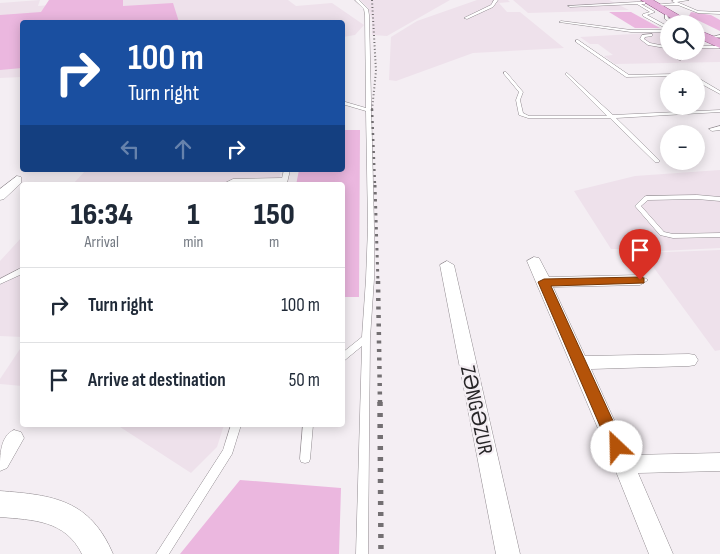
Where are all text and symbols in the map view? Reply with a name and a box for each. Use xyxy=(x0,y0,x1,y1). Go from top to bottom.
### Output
map controls xyxy=(660,15,705,170)
button: search xyxy=(660,15,705,60)
text: 100 m xyxy=(128,37,204,80)
icon: right xyxy=(45,40,110,105)
button: + xyxy=(660,70,705,115)
text: Turn right xyxy=(128,80,199,107)
button: − xyxy=(660,125,705,170)
icon: left xyxy=(116,135,144,163)
icon: ahead xyxy=(169,135,197,163)
icon: right xyxy=(222,135,250,163)
text: 16:34 xyxy=(70,197,133,233)
text: 1 xyxy=(187,197,200,233)
text: 150 xyxy=(254,197,295,233)
pin xyxy=(619,229,661,280)
text: Arrival xyxy=(84,233,119,252)
text: min xyxy=(183,233,203,252)
text: m xyxy=(269,233,279,252)
icon: arrive xyxy=(626,236,654,264)
icon: right xyxy=(45,291,73,319)
text: Turn right xyxy=(88,294,153,317)
text: 100 m xyxy=(281,294,320,317)
street label: ZƏNGƏZUR xyxy=(455,363,498,457)
icon: arrive xyxy=(45,366,73,394)
text: Arrive at destination xyxy=(88,369,226,392)
text: 50 m xyxy=(289,369,320,392)
position arrow xyxy=(590,420,642,472)

